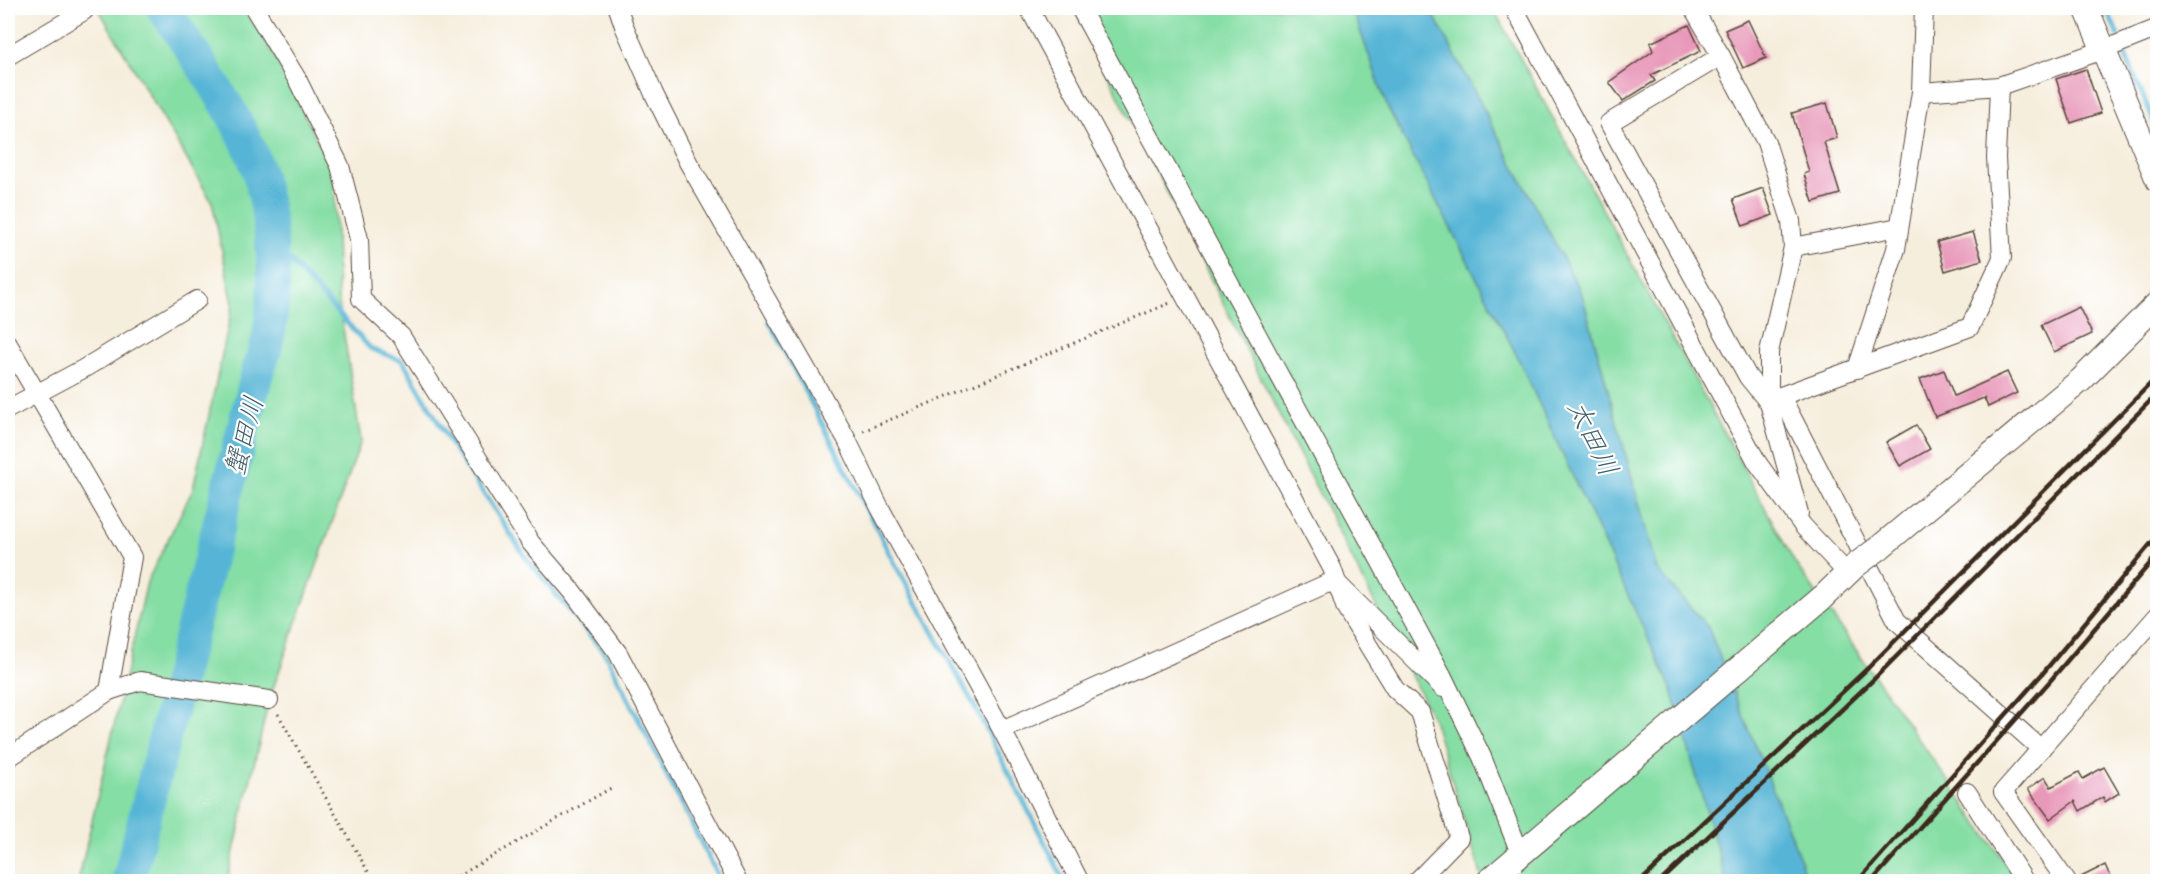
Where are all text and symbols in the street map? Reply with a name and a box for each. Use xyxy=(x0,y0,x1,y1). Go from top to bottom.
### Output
water label: 蟹田川 xyxy=(217,392,271,480)
water label: 太田川 xyxy=(1560,394,1626,482)

